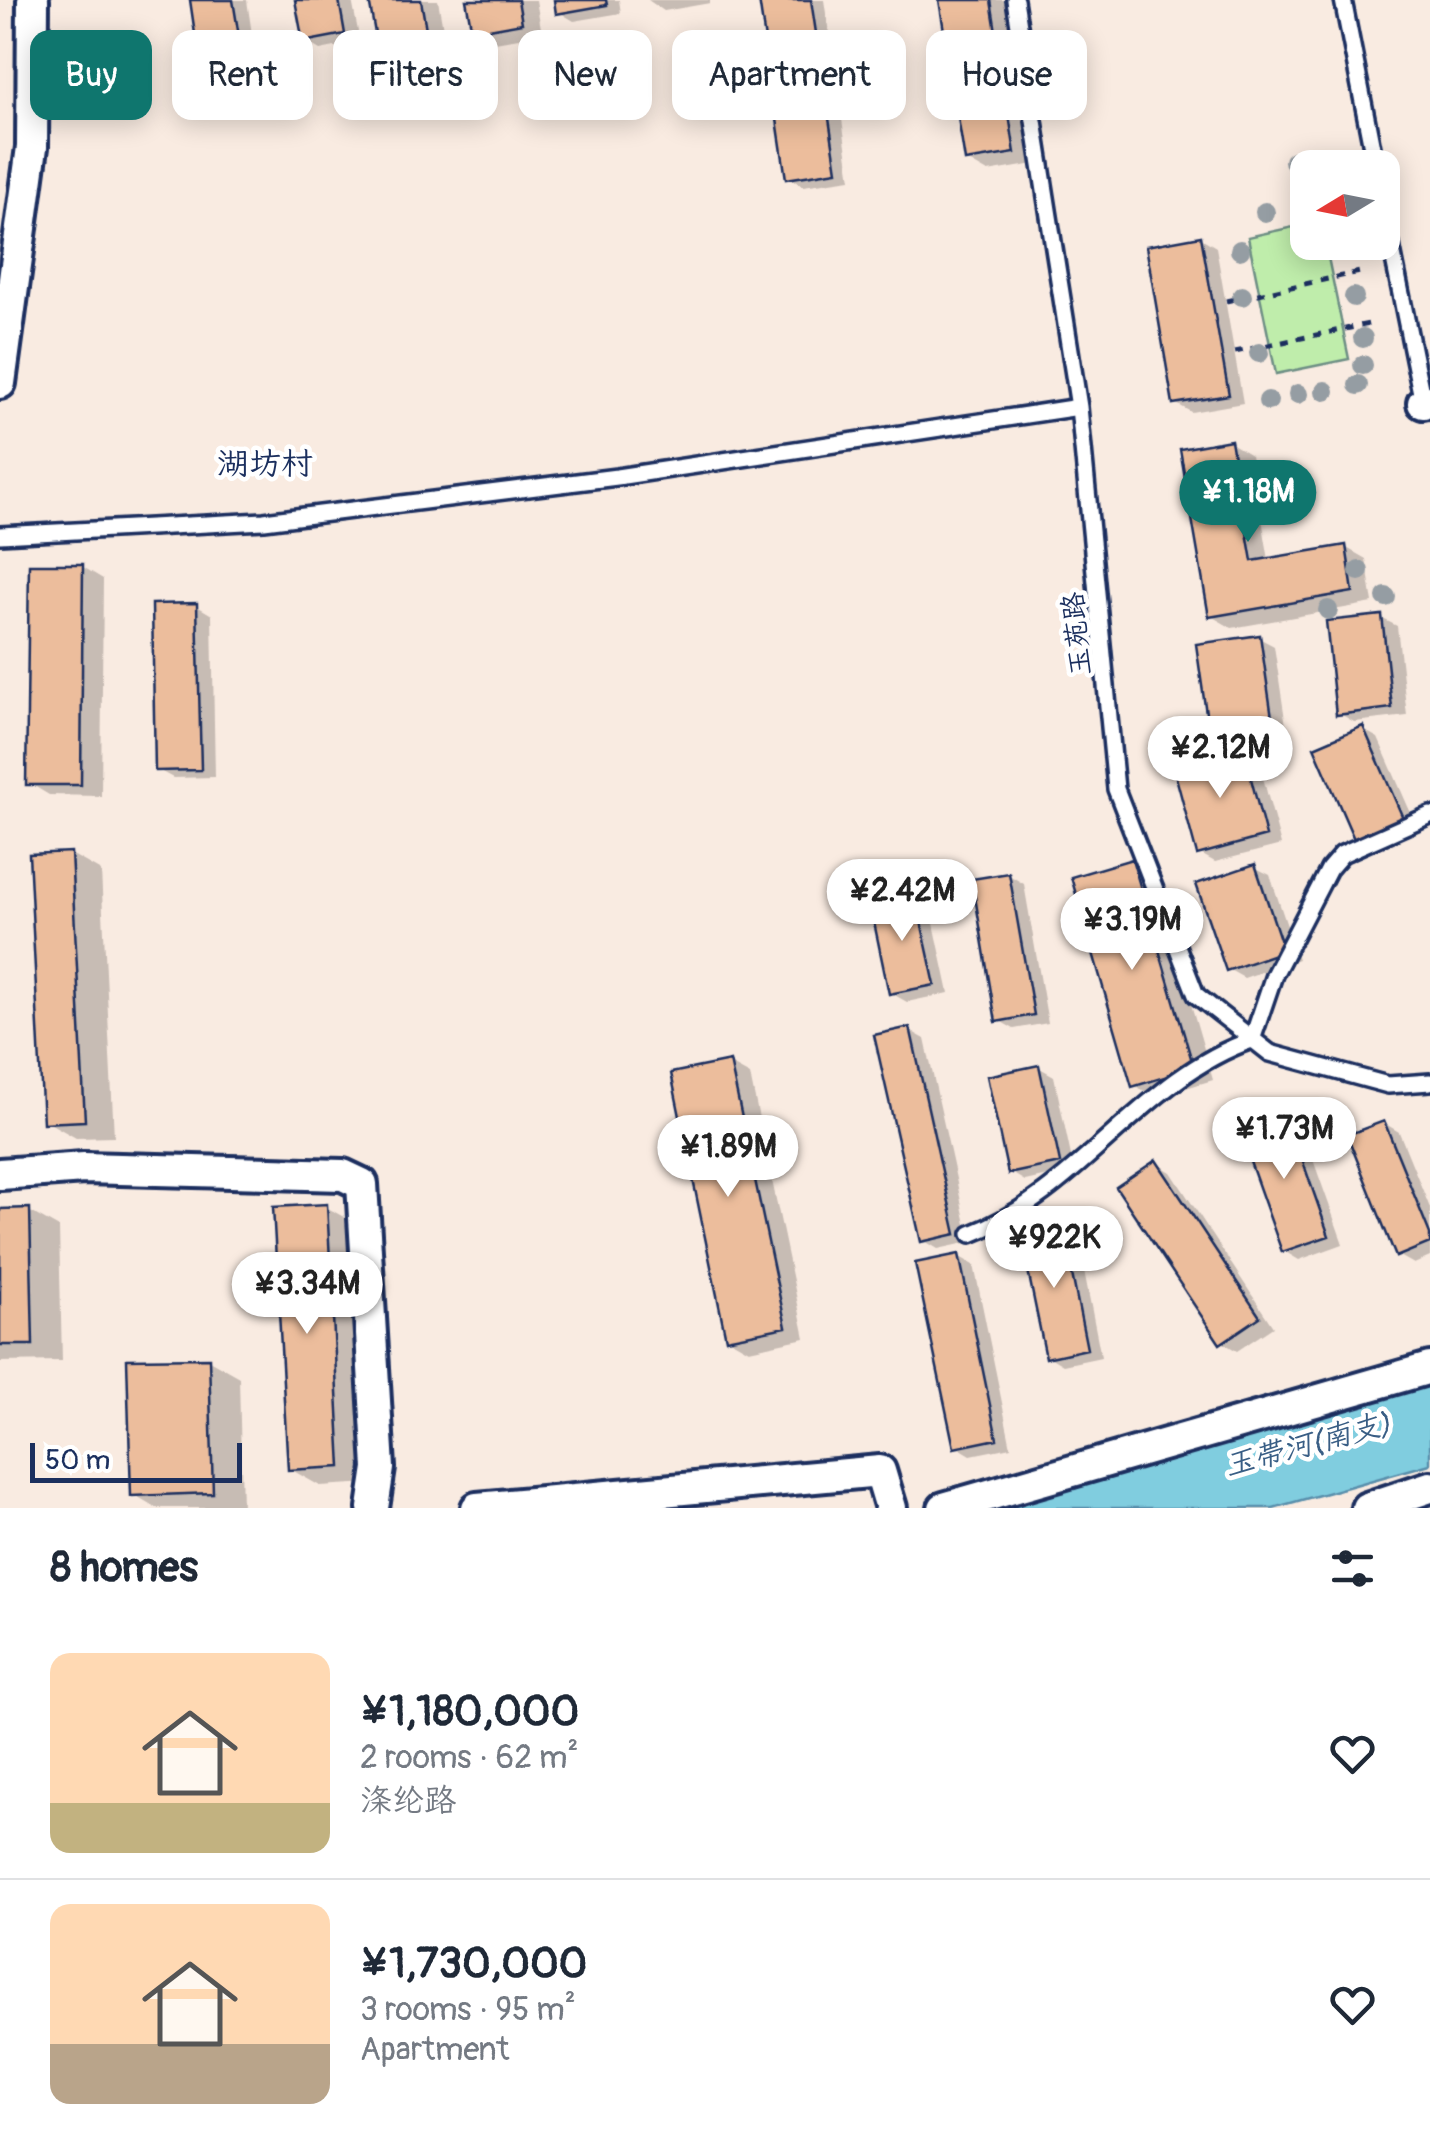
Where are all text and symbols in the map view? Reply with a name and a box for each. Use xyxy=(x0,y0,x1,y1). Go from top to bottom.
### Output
chip: Buy xyxy=(30,30,152,120)
chip: Rent xyxy=(172,30,313,120)
chip: Filters xyxy=(333,30,498,120)
chip: New xyxy=(518,30,652,120)
chip: Apartment xyxy=(672,30,906,120)
chip: House xyxy=(926,30,1087,120)
north arrow xyxy=(1290,150,1400,260)
map controls xyxy=(1290,150,1400,260)
district label: 湖坊村 xyxy=(217,444,313,484)
pin: ¥1.18M xyxy=(1167,460,1329,545)
text: ¥1.18M xyxy=(1201,472,1295,512)
street label: 玉苑路 xyxy=(1056,590,1099,677)
pin: ¥2.12M xyxy=(1139,716,1301,801)
text: ¥2.12M xyxy=(1170,728,1270,768)
pin: ¥2.42M xyxy=(821,859,983,944)
text: ¥2.42M xyxy=(849,871,955,911)
pin: ¥3.19M xyxy=(1051,888,1213,973)
text: ¥3.19M xyxy=(1082,900,1182,940)
pin: ¥1.73M xyxy=(1203,1097,1365,1182)
text: ¥1.73M xyxy=(1234,1109,1334,1149)
pin: ¥1.89M xyxy=(647,1115,809,1200)
text: ¥1.89M xyxy=(679,1127,777,1167)
pin: ¥922K xyxy=(984,1206,1124,1291)
text: ¥922K xyxy=(1007,1218,1101,1258)
pin: ¥3.34M xyxy=(226,1252,388,1337)
text: ¥3.34M xyxy=(254,1264,360,1304)
water label: 玉带河(南支) xyxy=(1220,1405,1394,1484)
scale bar xyxy=(30,1438,242,1482)
text: 50 m xyxy=(45,1443,110,1478)
icon: filters xyxy=(1325,1541,1380,1596)
text: 8 homes xyxy=(50,1542,198,1594)
text: ¥1,180,000 xyxy=(360,1686,579,1738)
icon: home xyxy=(130,1693,250,1813)
icon: heart xyxy=(1325,1726,1380,1781)
text: 2 rooms · 62 m² xyxy=(360,1738,578,1778)
text: 涤纶路 xyxy=(360,1781,456,1821)
text: ¥1,730,000 xyxy=(360,1938,587,1990)
icon: home xyxy=(130,1944,250,2064)
icon: heart xyxy=(1325,1977,1380,2032)
text: 3 rooms · 95 m² xyxy=(360,1990,576,2030)
text: Apartment xyxy=(360,2030,509,2070)

